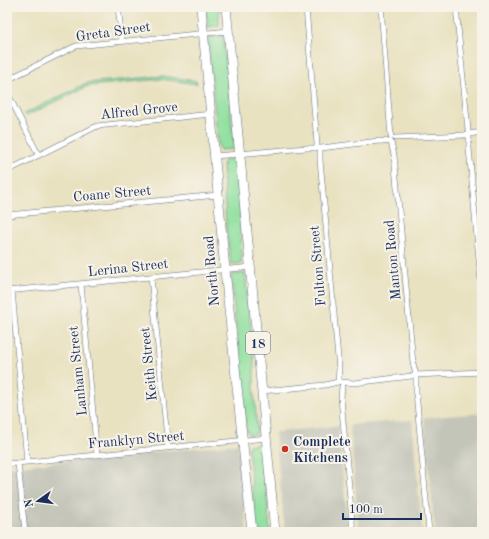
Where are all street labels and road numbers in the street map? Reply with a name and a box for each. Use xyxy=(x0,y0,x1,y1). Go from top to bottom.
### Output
street label: Greta Street xyxy=(75,20,151,44)
street label: Alfred Grove xyxy=(100,100,179,122)
street label: Coane Street xyxy=(72,184,152,204)
street label: Manton Road xyxy=(383,219,403,301)
street label: Fulton Street xyxy=(307,225,329,307)
street label: North Road xyxy=(202,235,222,307)
street label: Lerina Street xyxy=(87,257,169,279)
street label: Lanham Street xyxy=(66,325,90,417)
street label: Keith Street xyxy=(138,326,160,402)
road number: 18 xyxy=(246,332,270,354)
street label: Franklyn Street xyxy=(87,429,185,451)

